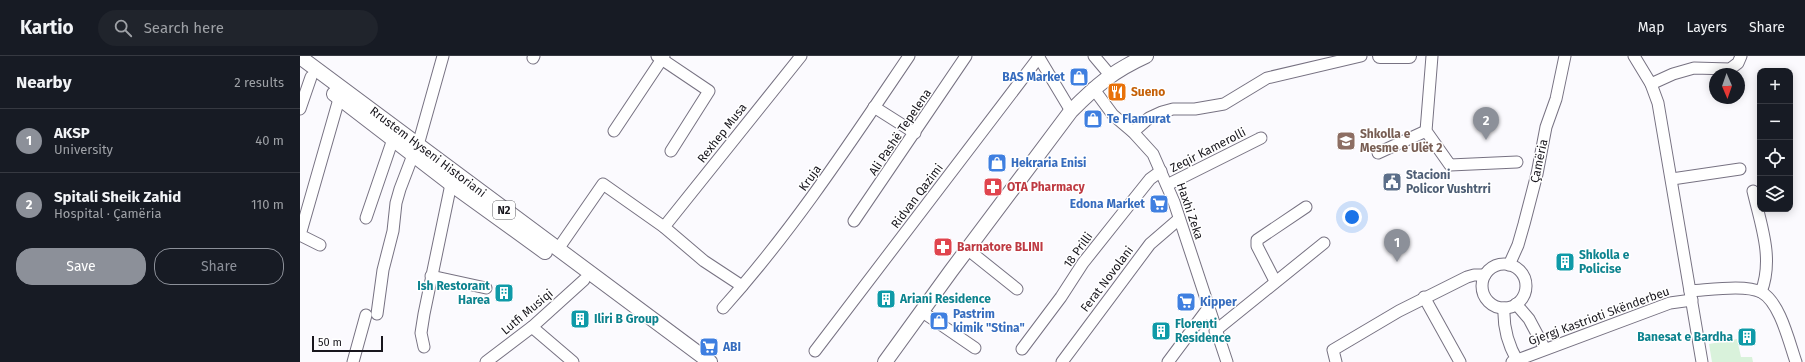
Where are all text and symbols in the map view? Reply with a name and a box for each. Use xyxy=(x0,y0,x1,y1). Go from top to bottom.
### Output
search box xyxy=(98,10,378,46)
text: Kartio xyxy=(20,16,74,39)
icon: search xyxy=(112,17,134,39)
text: Search here xyxy=(144,19,224,37)
text: Map xyxy=(1638,19,1664,36)
text: Layers xyxy=(1686,19,1727,36)
text: Share xyxy=(1749,19,1785,36)
shop icon: BAS Market xyxy=(1068,66,1090,88)
north arrow xyxy=(1709,68,1745,104)
map controls xyxy=(1757,68,1793,212)
button: + xyxy=(1757,68,1793,104)
place label: BAS Market xyxy=(1002,70,1065,84)
text: Nearby xyxy=(16,72,71,93)
text: 2 results xyxy=(234,75,284,90)
restaurant icon: Sueno xyxy=(1106,81,1128,103)
place label: Sueno xyxy=(1131,85,1165,99)
street label: Ali Pashë Tepelena xyxy=(866,86,934,178)
street label: Rexhep Musa xyxy=(694,101,750,165)
street label: Rrustem Hyseni Historiani xyxy=(367,104,489,200)
button: − xyxy=(1757,104,1793,140)
pin: 2 xyxy=(1473,107,1499,140)
shop icon: Te Flamurat xyxy=(1082,108,1104,130)
place label: Te Flamurat xyxy=(1107,112,1171,126)
text: AKSP xyxy=(54,124,90,142)
street label: Zeqir Kamerolli xyxy=(1168,125,1248,175)
place label: Shkolla e Mesme e Ulët 2 xyxy=(1360,127,1443,155)
school or university icon: Shkolla e Mesme e Ulët 2 xyxy=(1335,130,1357,152)
text: 1 xyxy=(26,133,32,148)
text: 40 m xyxy=(255,133,284,148)
street label: Çamëria xyxy=(1528,138,1550,184)
button: locate xyxy=(1757,140,1793,176)
text: University xyxy=(54,142,113,157)
shop icon: Hekraria Enisi xyxy=(986,152,1008,174)
place label: Hekraria Enisi xyxy=(1011,156,1087,170)
street label: Ridvan Qazimi xyxy=(888,161,946,231)
street label: Kruja xyxy=(796,162,824,194)
place label: Stacioni Policor Vushtrri xyxy=(1406,168,1491,196)
public building icon: Stacioni Policor Vushtrri xyxy=(1381,171,1403,193)
pharmacy icon: OTA Pharmacy xyxy=(982,176,1004,198)
button: layers xyxy=(1757,176,1793,212)
place label: OTA Pharmacy xyxy=(1007,180,1085,194)
street label: Haxhi Zeka xyxy=(1174,181,1206,241)
text: Spitali Sheik Zahid xyxy=(54,188,181,206)
supermarket icon: Edona Market xyxy=(1148,193,1170,215)
text: 2 xyxy=(26,197,32,212)
text: 110 m xyxy=(251,197,284,212)
place label: Edona Market xyxy=(1070,197,1145,211)
road number: N2 xyxy=(493,201,515,219)
text: Hospital · Çamëria xyxy=(54,206,161,221)
your location xyxy=(1342,207,1362,227)
pin: 1 xyxy=(1384,229,1410,262)
street label: 18 Prilli xyxy=(1061,230,1095,270)
pharmacy icon: Barnatore BLINI xyxy=(932,236,954,258)
place label: Barnatore BLINI xyxy=(957,240,1043,254)
street label: Ferat Novolani xyxy=(1078,243,1136,315)
button: Save xyxy=(16,248,146,285)
button: Share xyxy=(154,248,284,285)
place label: Shkolla e Policise xyxy=(1579,248,1630,276)
building icon: Shkolla e Policise xyxy=(1554,251,1576,273)
place label: Ish Restorant Harea xyxy=(417,279,490,307)
building icon: Ish Restorant Harea xyxy=(493,282,515,304)
street label: Gjergj Kastrioti Skënderbeu xyxy=(1527,284,1671,348)
street label: Lutfi Musiqi xyxy=(498,286,556,338)
building icon: Ariani Residence xyxy=(875,288,897,310)
supermarket icon: Kipper xyxy=(1175,291,1197,313)
place label: Ariani Residence xyxy=(899,292,991,306)
place label: Kipper xyxy=(1200,295,1237,309)
place label: Pastrim kimik "Stina" xyxy=(953,307,1025,335)
building icon: Iliri B Group xyxy=(569,308,591,330)
shop icon: Pastrim kimik "Stina" xyxy=(928,310,950,332)
place label: Iliri B Group xyxy=(594,312,659,326)
place label: Florenti Residence xyxy=(1175,317,1231,345)
building icon: Florenti Residence xyxy=(1150,320,1172,342)
building icon: Banesat e Bardha xyxy=(1736,326,1758,348)
place label: Banesat e Bardha xyxy=(1637,330,1733,344)
scale bar xyxy=(312,334,383,353)
text: 50 m xyxy=(318,336,342,349)
supermarket icon: ABI xyxy=(698,336,720,358)
place label: ABI xyxy=(722,340,741,354)

